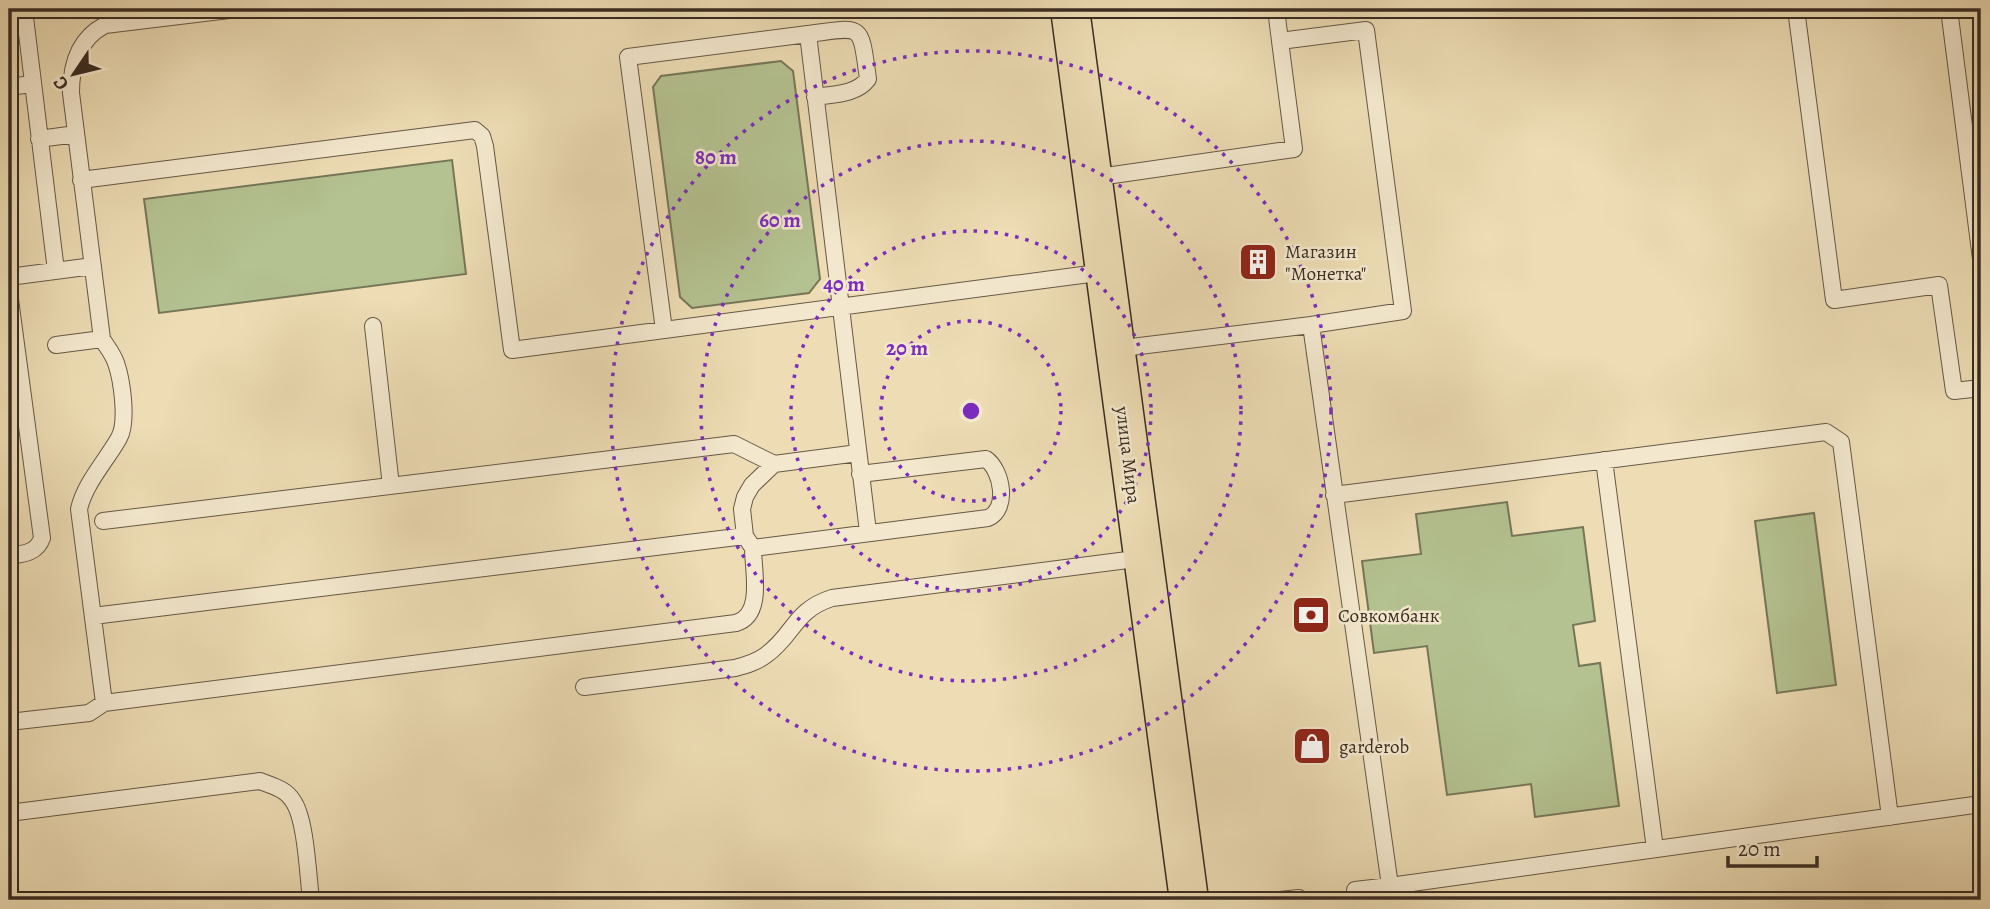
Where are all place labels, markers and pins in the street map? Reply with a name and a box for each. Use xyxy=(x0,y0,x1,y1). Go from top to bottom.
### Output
place label: Магазин "Монетка" xyxy=(1285,239,1367,287)
building icon: Магазин "Монетка" xyxy=(1237,241,1279,283)
centre of rings xyxy=(959,399,983,423)
bank icon: Совкомбанк xyxy=(1290,594,1332,636)
place label: Совкомбанк xyxy=(1338,603,1440,629)
shop icon: garderob xyxy=(1291,725,1333,767)
place label: garderob xyxy=(1339,734,1409,760)

